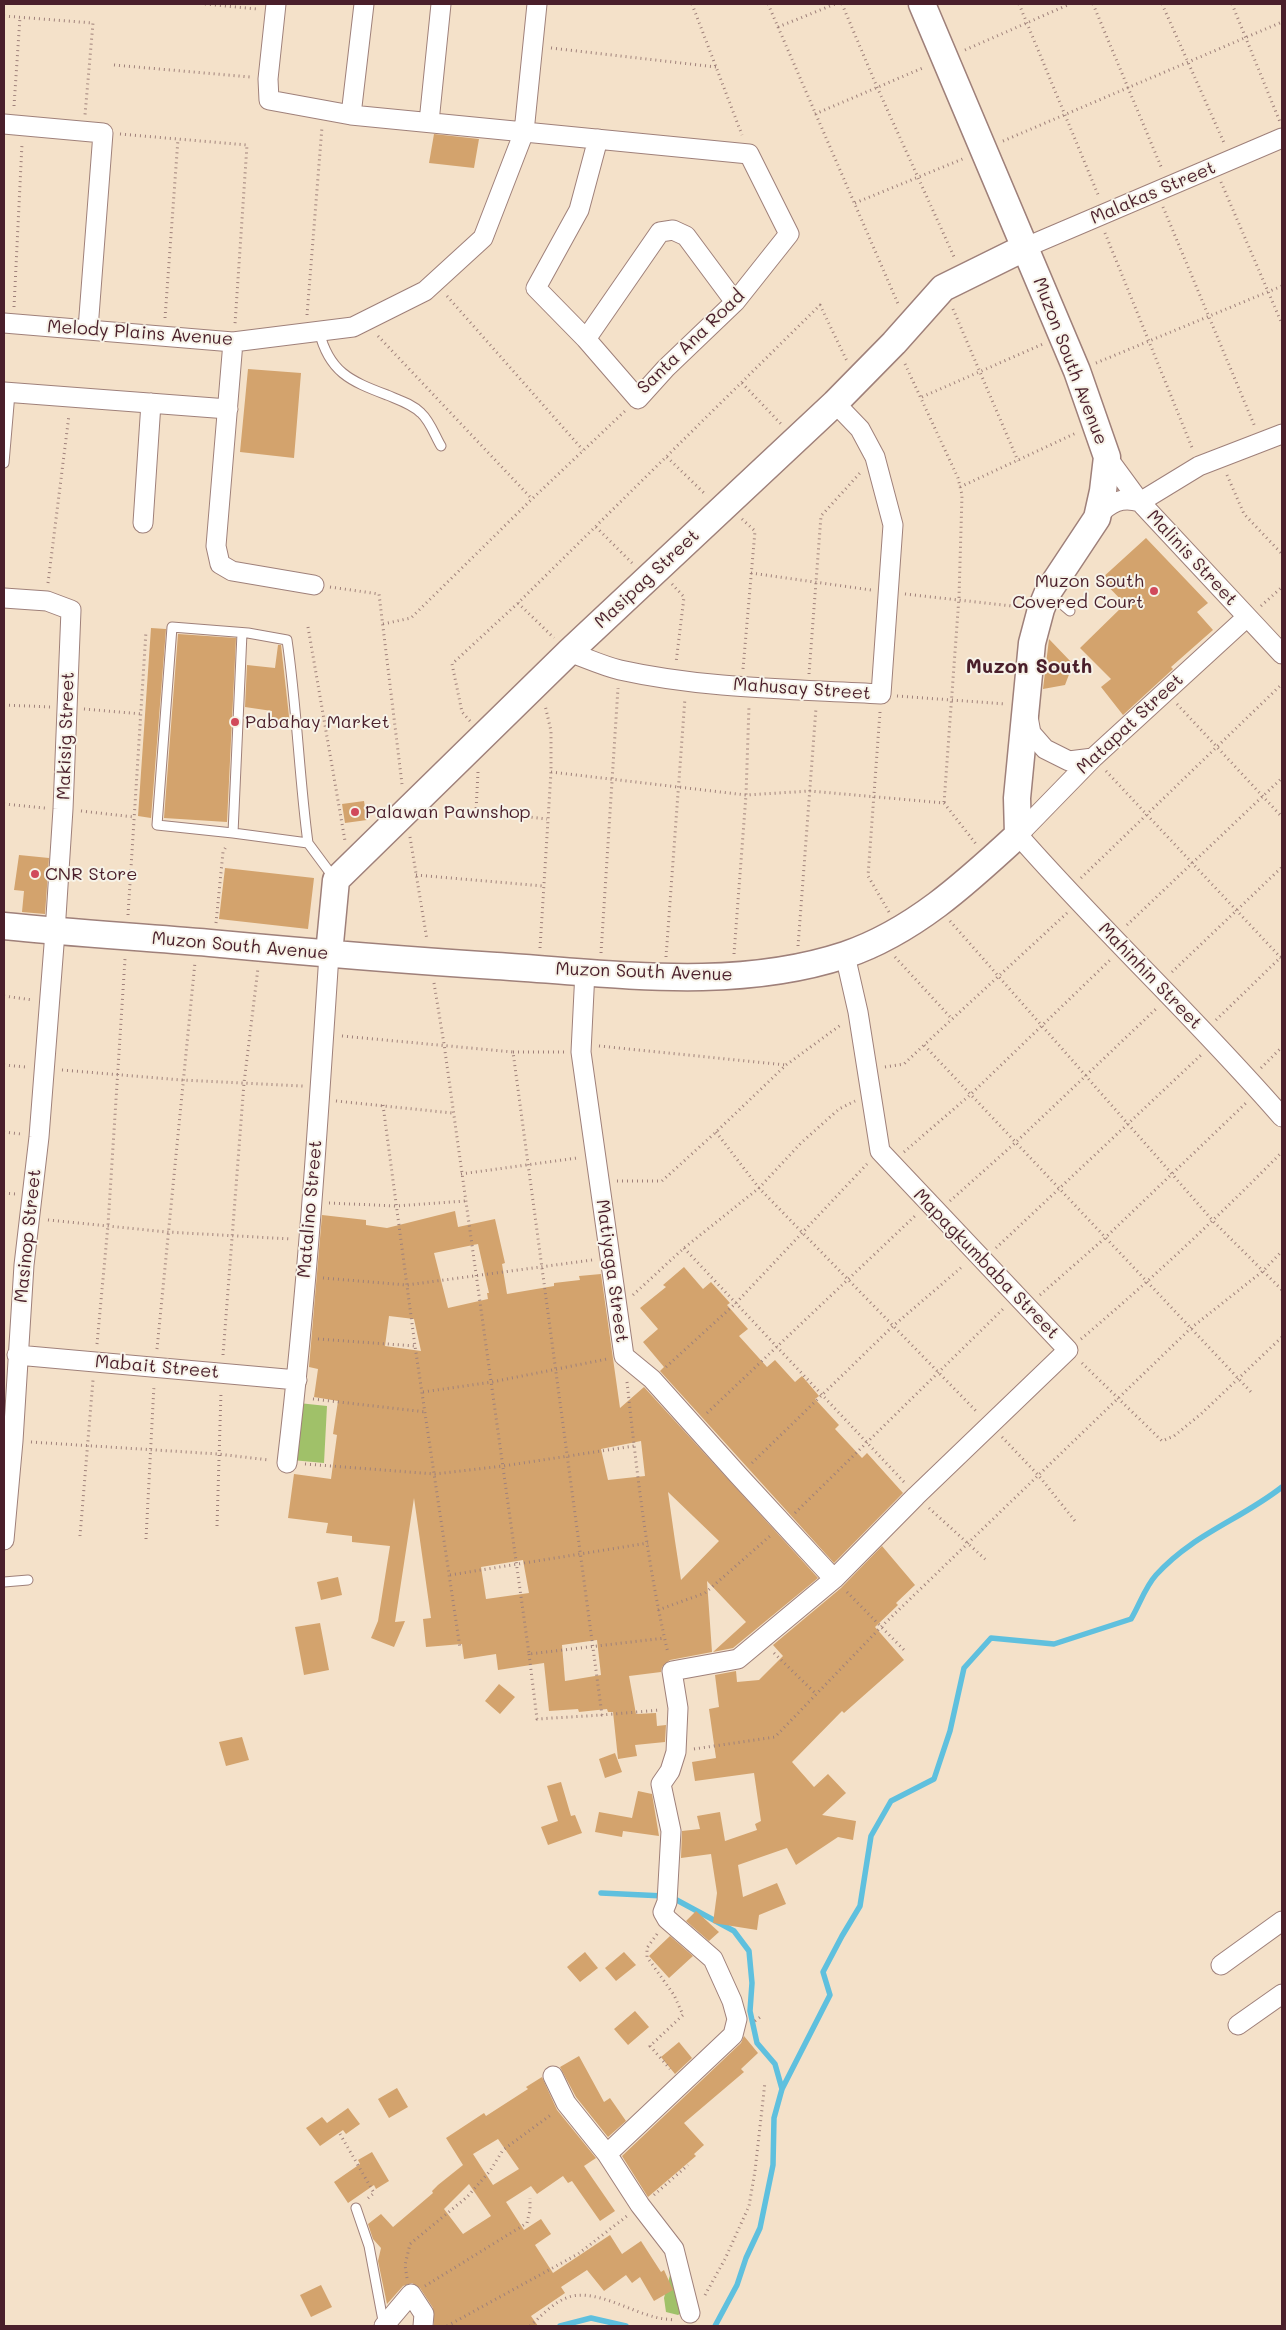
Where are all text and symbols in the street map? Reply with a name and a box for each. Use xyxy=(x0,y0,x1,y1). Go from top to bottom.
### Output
street label: Malakas Street xyxy=(1087,157,1219,229)
street label: Muzon South Avenue xyxy=(1028,274,1112,448)
street label: Santa Ana Road xyxy=(633,285,749,399)
street label: Melody Plains Avenue xyxy=(46,316,234,350)
street label: Malinis Street xyxy=(1142,506,1242,610)
street label: Masipag Street xyxy=(590,525,704,633)
place label: Muzon South Covered Court xyxy=(1012,570,1144,612)
marker: Muzon South Covered Court xyxy=(1148,585,1160,597)
district label: Muzon South xyxy=(966,655,1092,679)
street label: Matapat Street xyxy=(1072,669,1188,779)
street label: Makisig Street xyxy=(53,671,79,801)
street label: Mahusay Street xyxy=(732,673,872,705)
place label: Pabahay Market xyxy=(245,711,390,733)
marker: Pabahay Market xyxy=(229,716,241,728)
place label: Palawan Pawnshop xyxy=(365,801,531,823)
marker: Palawan Pawnshop xyxy=(349,806,361,818)
place label: CNR Store xyxy=(45,863,137,885)
marker: CNR Store xyxy=(29,868,41,880)
street label: Mahinhin Street xyxy=(1094,918,1206,1034)
street label: Muzon South Avenue xyxy=(151,928,329,964)
street label: Muzon South Avenue xyxy=(555,958,733,986)
street label: Matalino Street xyxy=(293,1139,327,1279)
street label: Masinop Street xyxy=(10,1168,46,1304)
street label: Mapagkumbaba Street xyxy=(909,1184,1063,1344)
street label: Matiyaga Street xyxy=(591,1198,633,1344)
street label: Mabait Street xyxy=(94,1351,220,1383)

